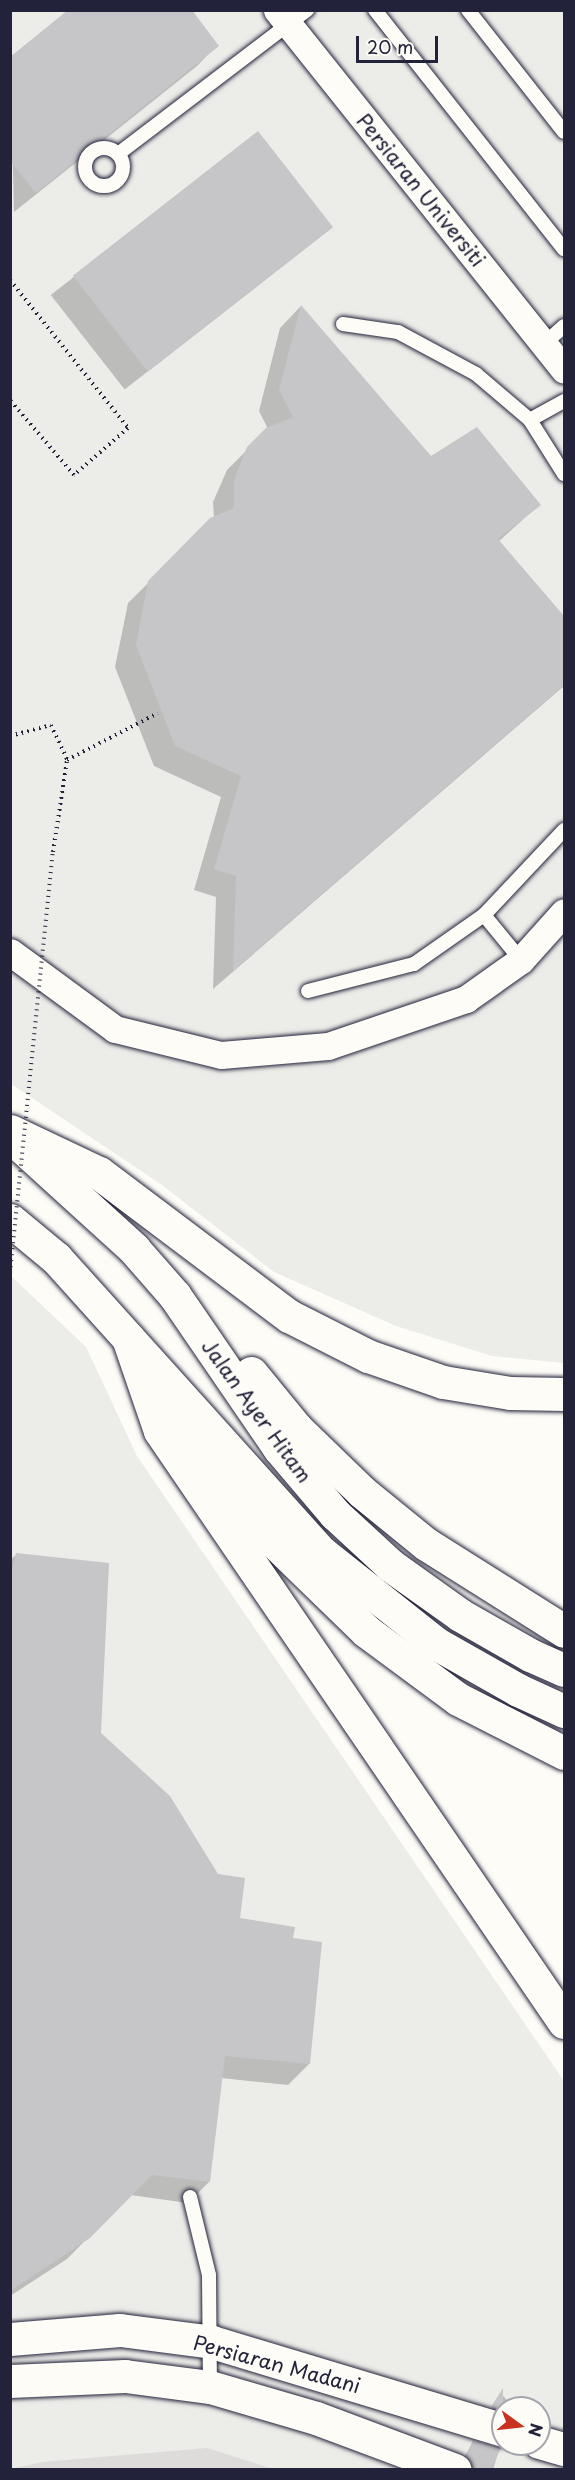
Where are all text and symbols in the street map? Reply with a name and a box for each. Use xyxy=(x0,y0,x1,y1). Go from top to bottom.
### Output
scale bar xyxy=(359,24,442,62)
text: 20 m xyxy=(367,33,413,60)
street label: Persiaran Universiti xyxy=(352,109,490,271)
street label: Jalan Ayer Hitam xyxy=(197,1334,317,1488)
street label: Persiaran Madani xyxy=(191,2330,363,2398)
north arrow xyxy=(491,2396,551,2456)
text: N xyxy=(523,2421,550,2439)

